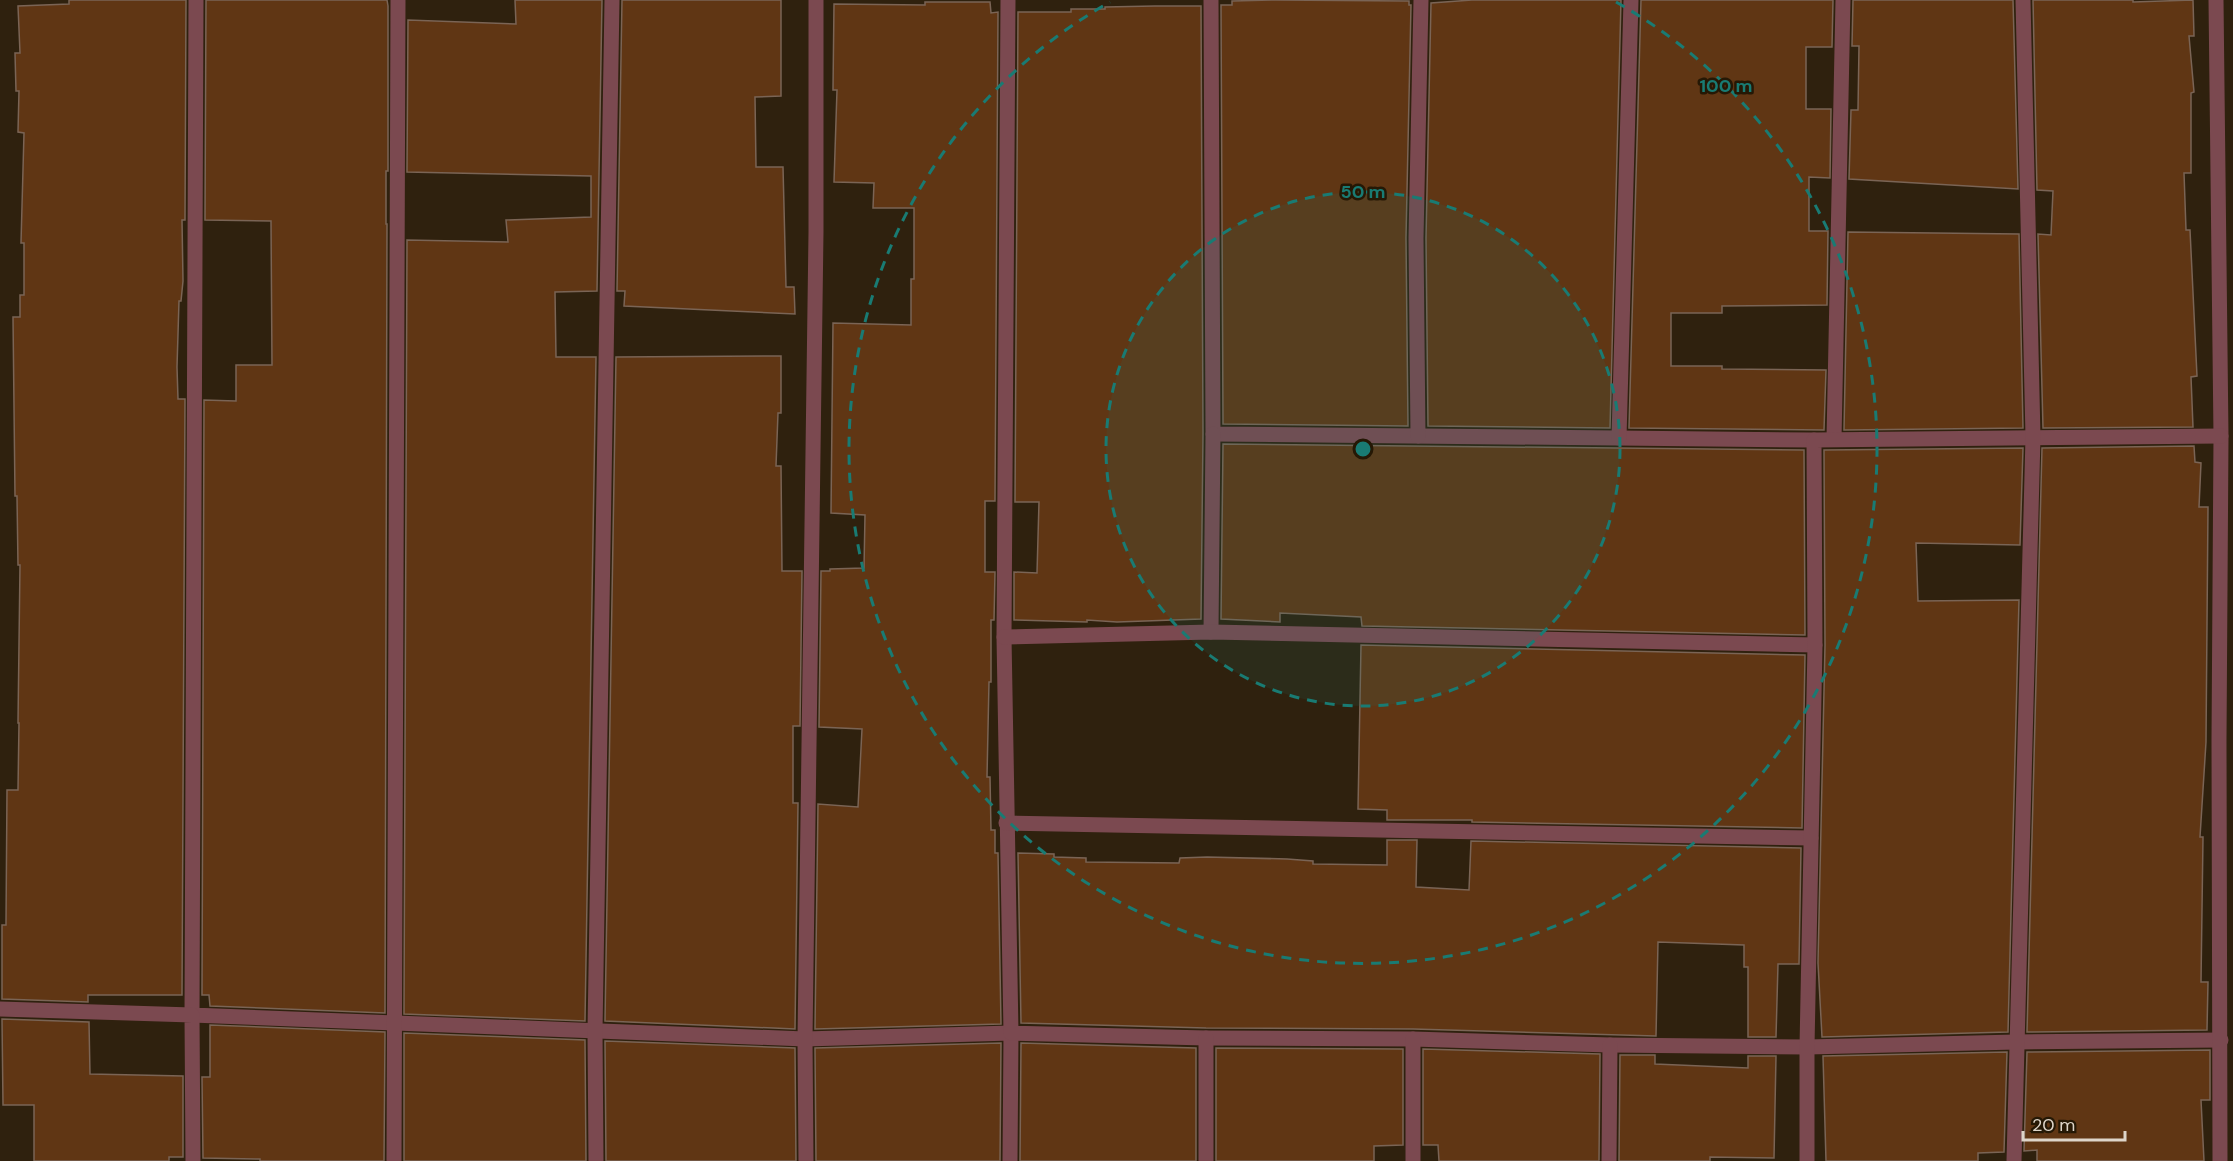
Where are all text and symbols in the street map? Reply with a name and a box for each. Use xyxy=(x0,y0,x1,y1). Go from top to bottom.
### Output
text: 100 m xyxy=(1699,74,1753,98)
text: 50 m xyxy=(1340,180,1386,204)
centre of rings xyxy=(1353,439,1373,459)
scale bar xyxy=(2023,1104,2125,1142)
text: 20 m xyxy=(2032,1113,2075,1137)

